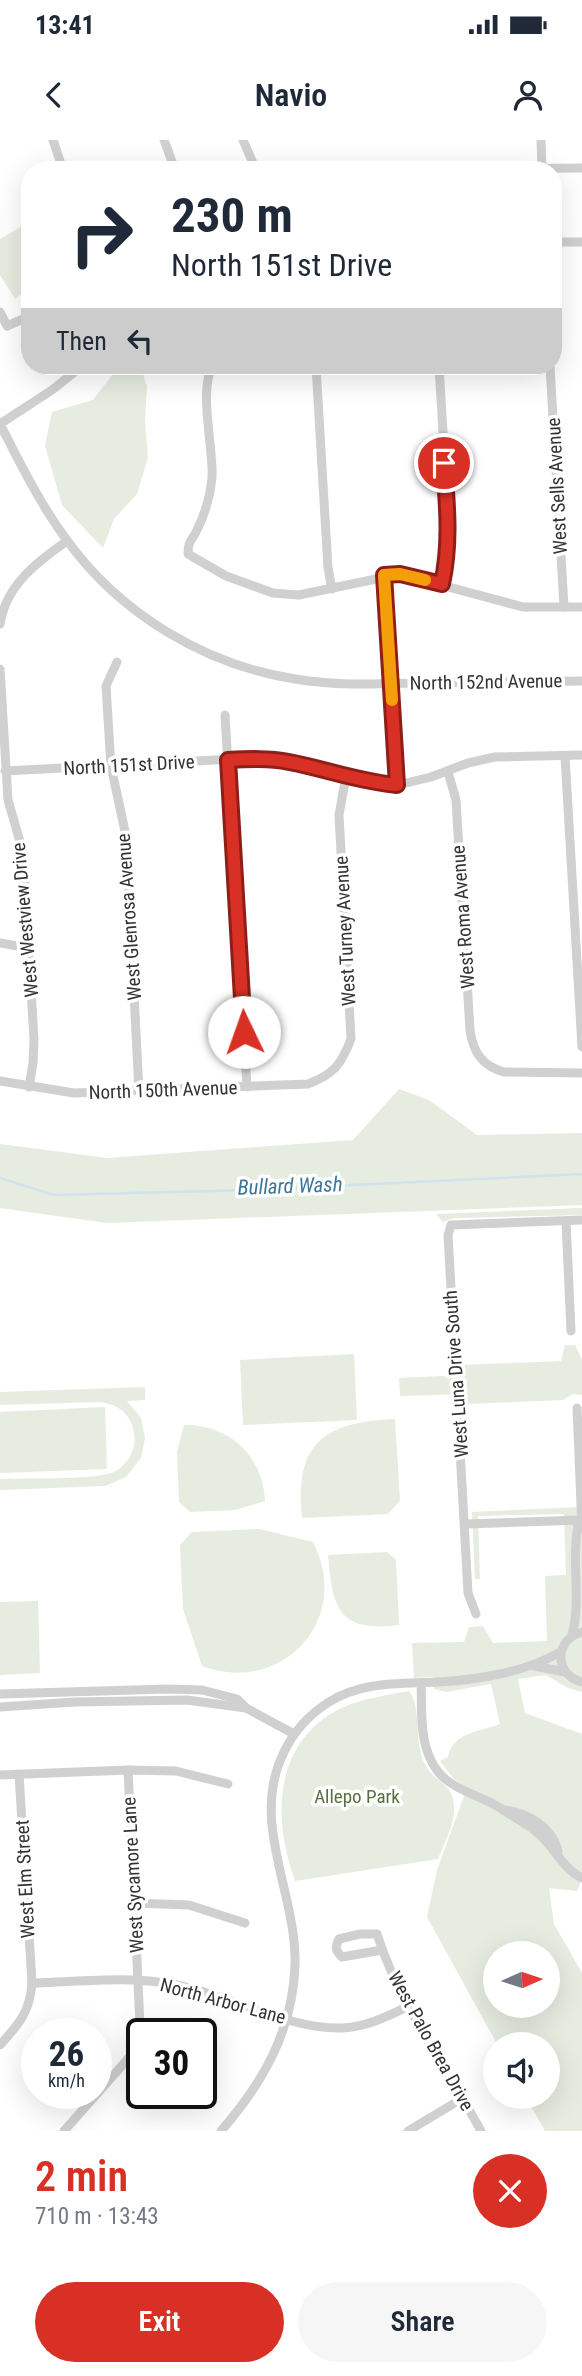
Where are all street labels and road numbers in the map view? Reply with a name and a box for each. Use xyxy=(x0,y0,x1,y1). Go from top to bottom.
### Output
street label: West Sells Avenue xyxy=(542,417,572,555)
street label: North 152nd Avenue xyxy=(410,669,563,695)
street label: North 151st Drive xyxy=(63,750,195,780)
street label: West Glenrosa Avenue xyxy=(112,833,146,1001)
street label: West Westview Drive xyxy=(7,842,43,998)
street label: West Roma Avenue xyxy=(447,844,479,990)
street label: West Turney Avenue xyxy=(330,855,360,1007)
street label: North 150th Avenue xyxy=(88,1076,238,1104)
street label: West Luna Drive South xyxy=(439,1289,473,1459)
street label: West Sycamore Lane xyxy=(117,1796,149,1954)
street label: West Elm Street xyxy=(10,1819,40,1939)
street label: West Palo Brea Drive xyxy=(383,1967,479,2115)
street label: North Arbor Lane xyxy=(158,1973,288,2029)

